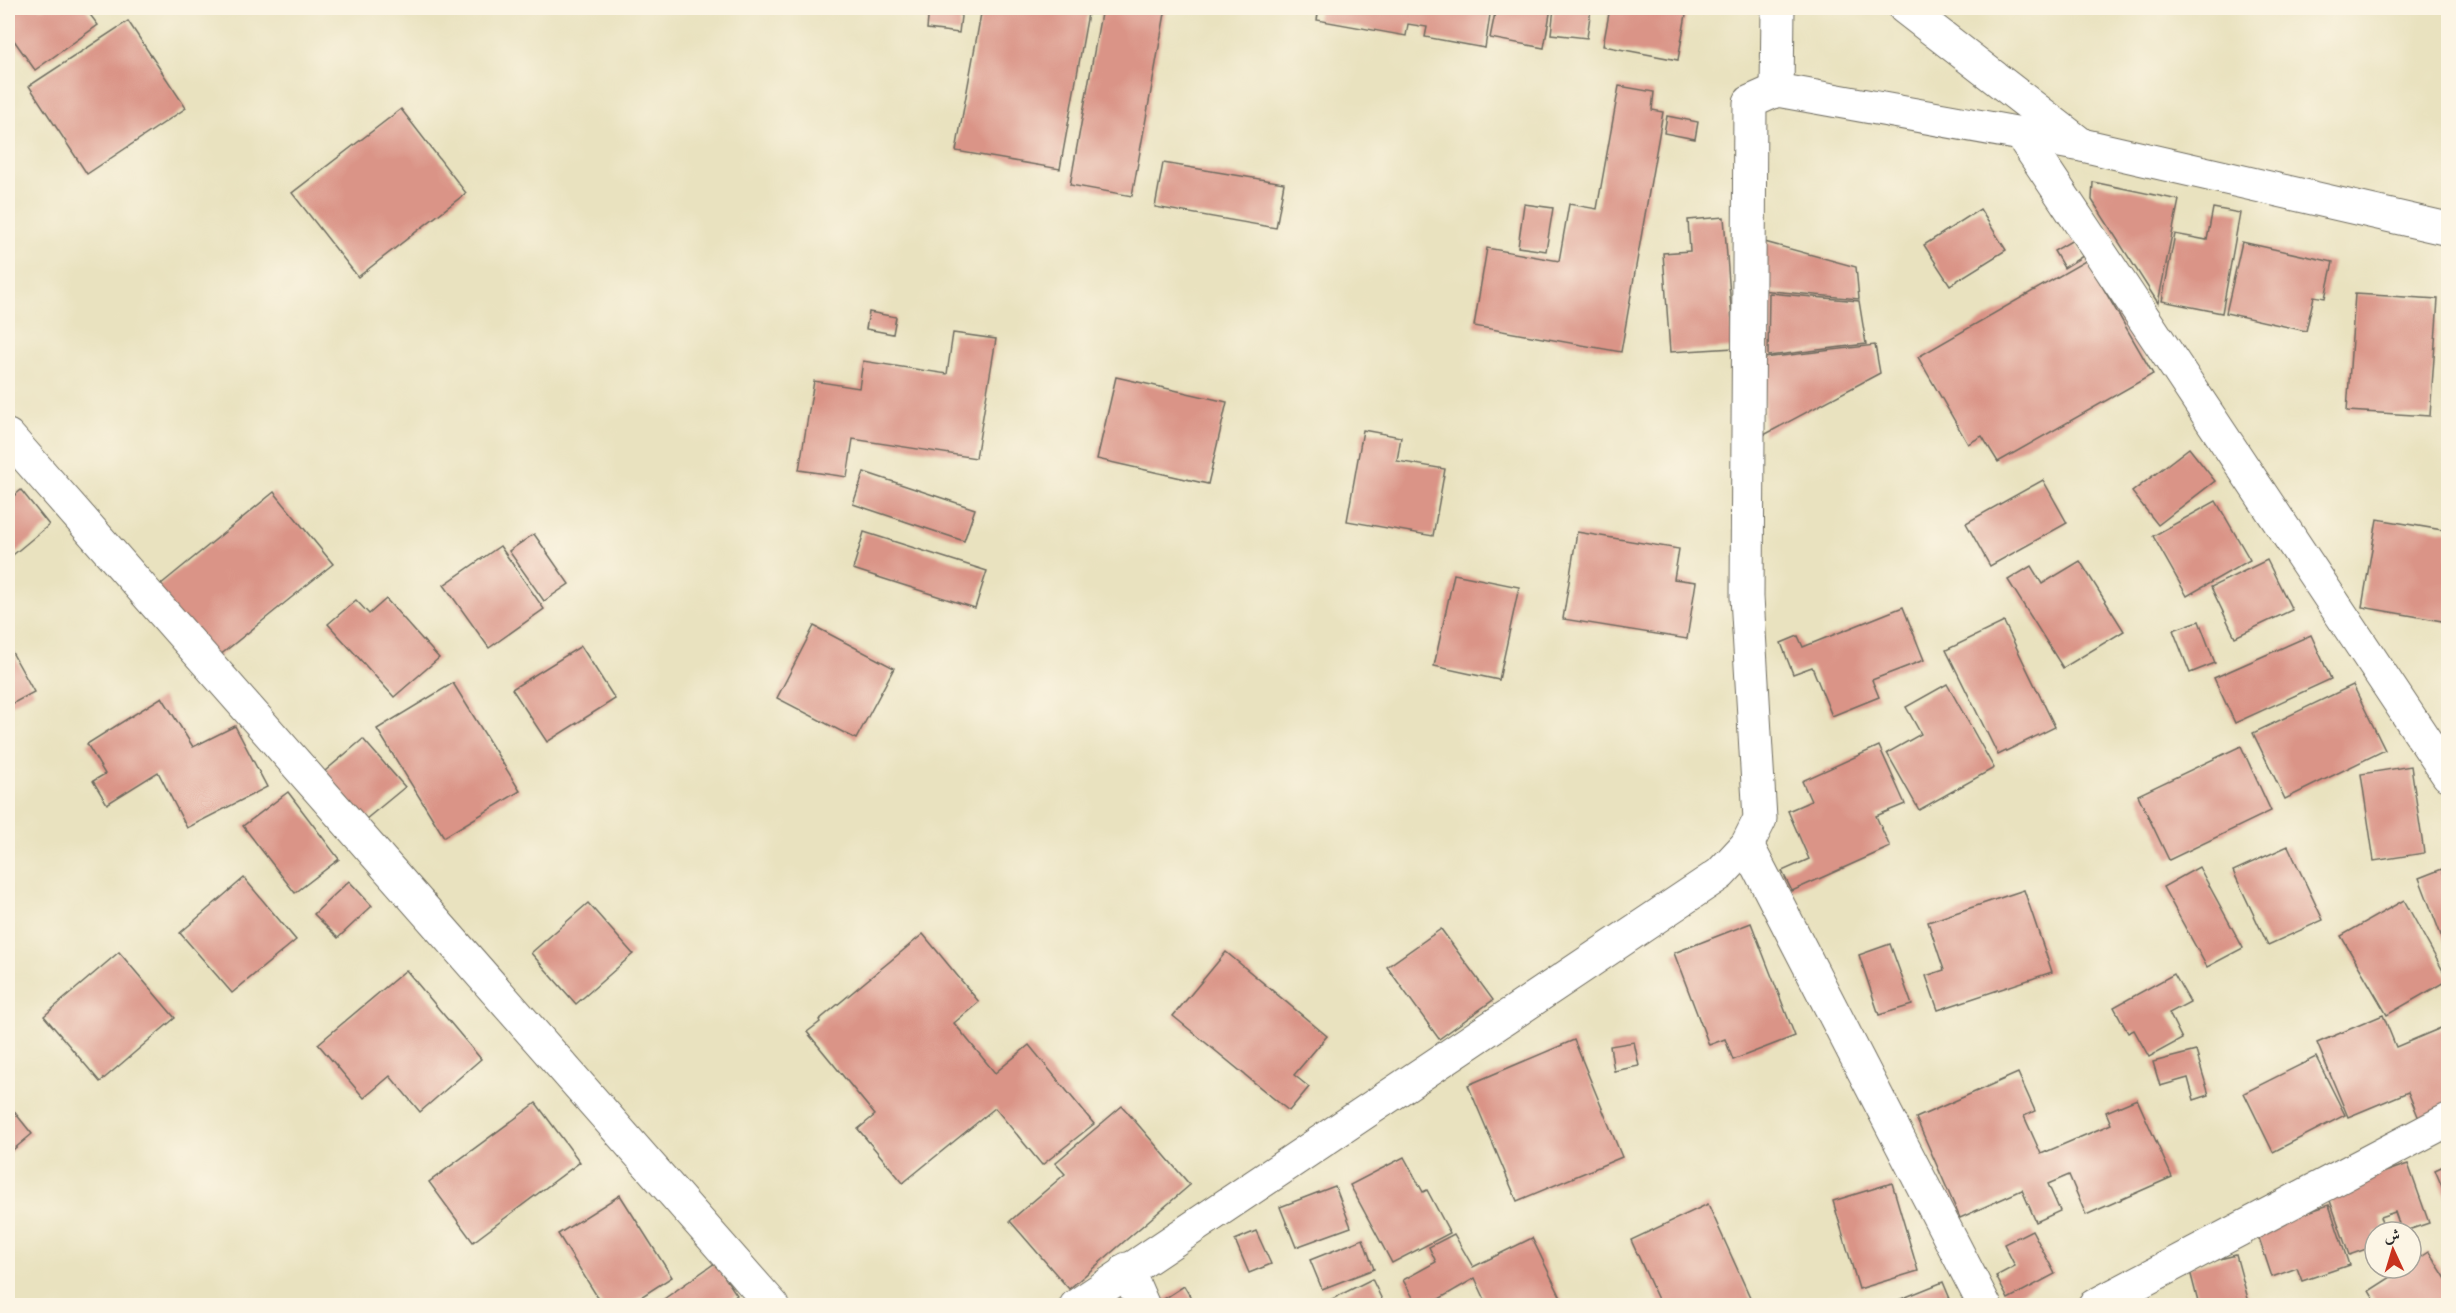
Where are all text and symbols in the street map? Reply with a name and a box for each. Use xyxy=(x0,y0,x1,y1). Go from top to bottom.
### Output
north arrow xyxy=(2363,1220,2423,1280)
text: ش xyxy=(2383,1225,2401,1247)

